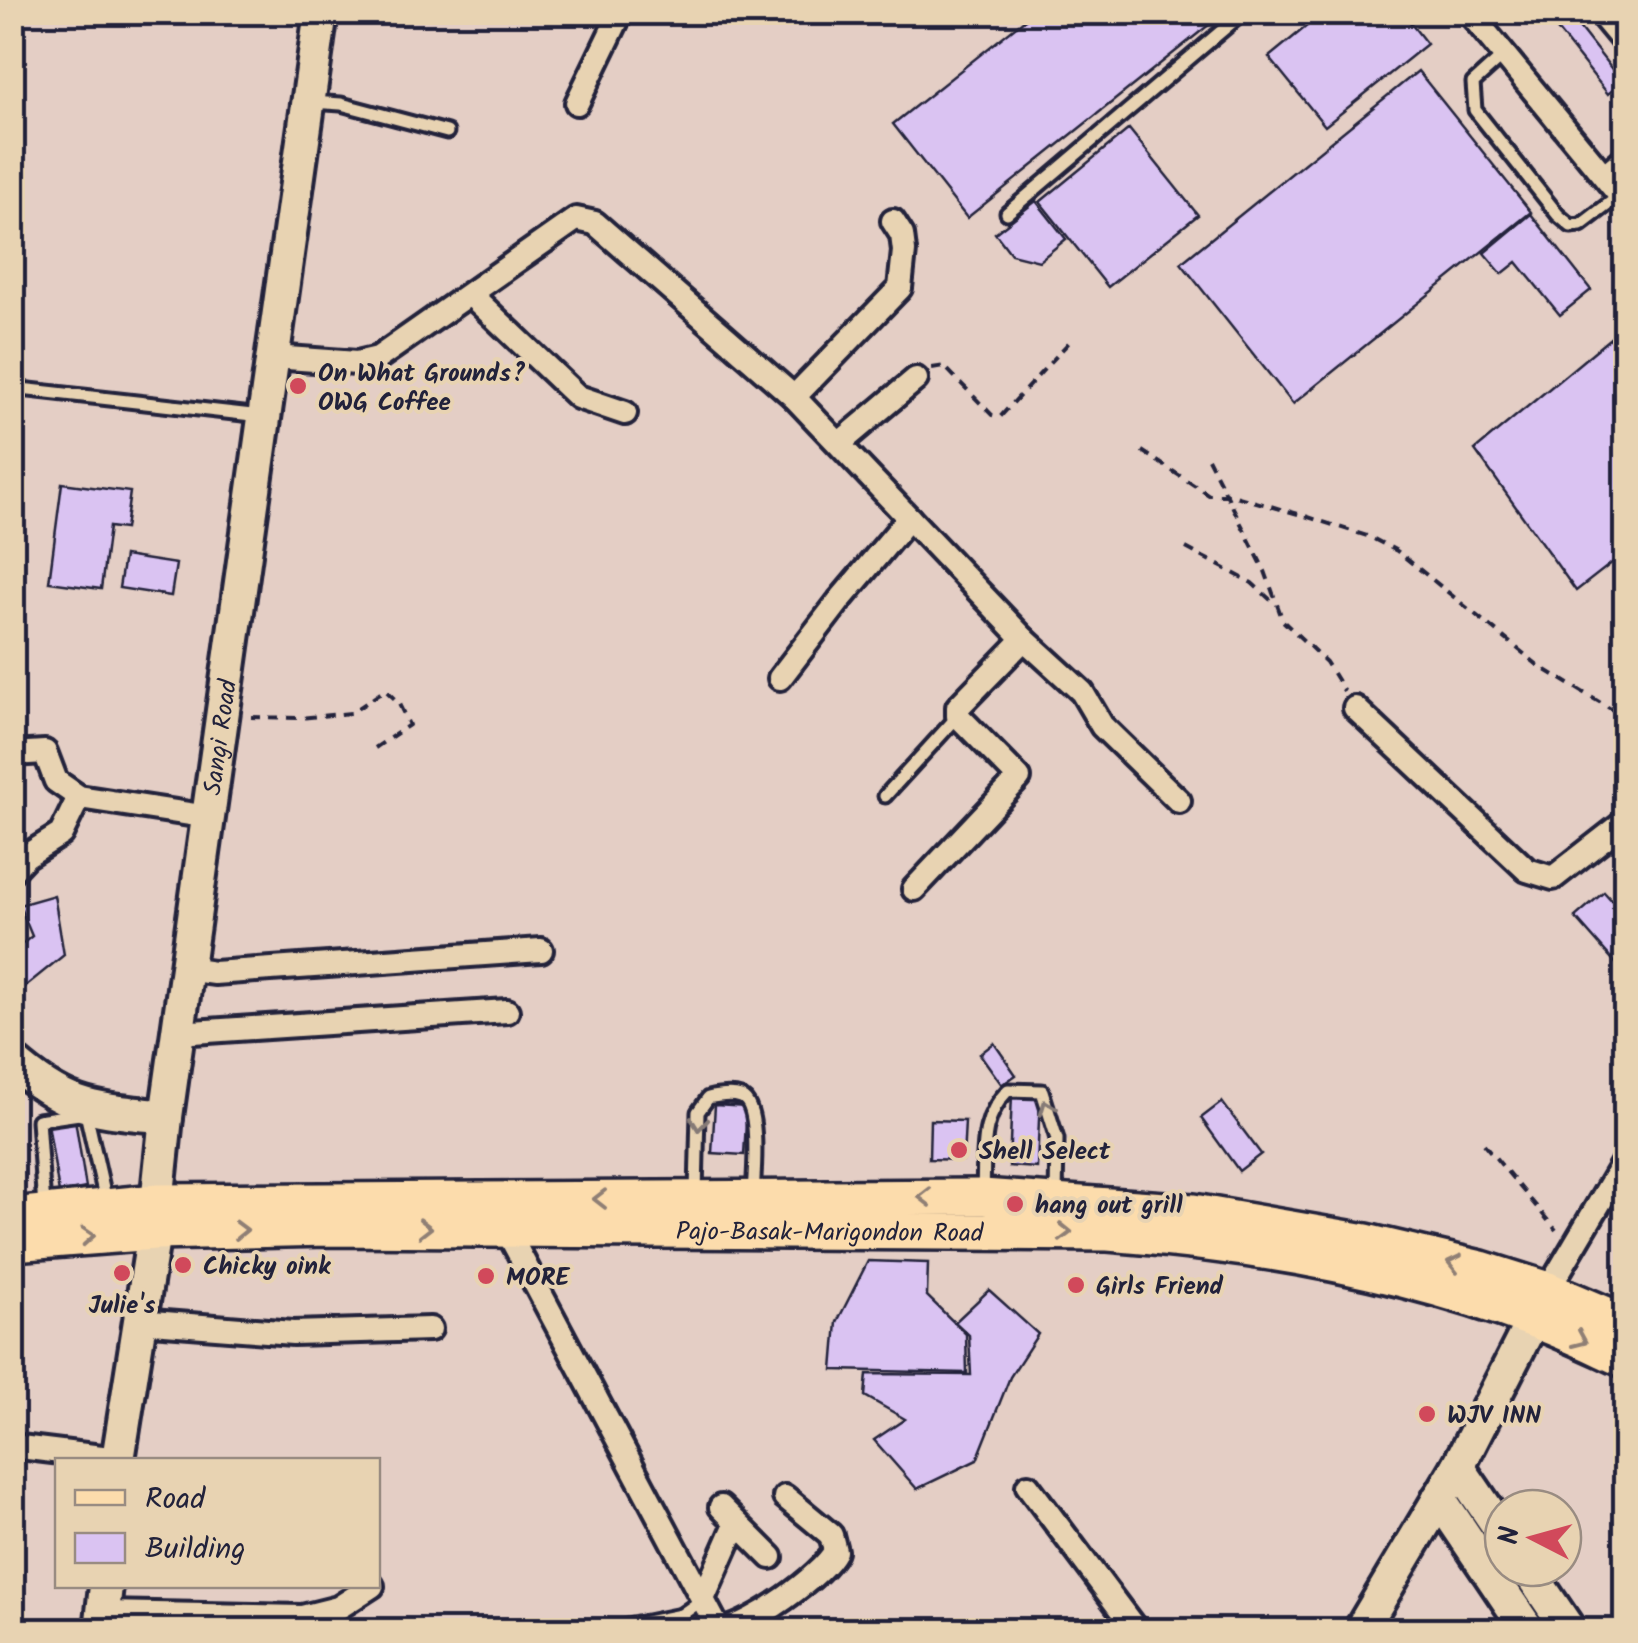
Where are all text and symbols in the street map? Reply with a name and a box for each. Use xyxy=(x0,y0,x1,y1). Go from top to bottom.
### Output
place label: On What Grounds? OWG Coffee xyxy=(318,354,526,423)
marker: On What Grounds? OWG Coffee xyxy=(287,375,309,397)
street label: Sangi Road xyxy=(193,676,249,798)
one-way arrow xyxy=(1038,1099,1058,1117)
one-way arrow xyxy=(689,1117,710,1133)
place label: Shell Select xyxy=(979,1132,1111,1172)
marker: Shell Select xyxy=(948,1139,970,1161)
one-way arrow xyxy=(916,1186,932,1208)
place label: hang out grill xyxy=(1035,1186,1183,1226)
one-way arrow xyxy=(591,1188,606,1210)
marker: hang out grill xyxy=(1004,1193,1026,1215)
street label: Pajo-Basak-Marigondon Road xyxy=(676,1212,985,1254)
one-way arrow xyxy=(418,1217,434,1239)
one-way arrow xyxy=(234,1220,250,1241)
one-way arrow xyxy=(1058,1222,1074,1243)
one-way arrow xyxy=(80,1226,96,1247)
place label: Chicky oink xyxy=(203,1247,332,1287)
marker: Chicky oink xyxy=(172,1254,194,1276)
one-way arrow xyxy=(1446,1254,1463,1275)
place label: MORE xyxy=(506,1258,570,1298)
marker: Julie's xyxy=(111,1262,133,1284)
marker: MORE xyxy=(475,1265,497,1287)
place label: Girls Friend xyxy=(1096,1267,1224,1307)
marker: Girls Friend xyxy=(1065,1274,1087,1296)
place label: Julie's xyxy=(89,1286,156,1326)
one-way arrow xyxy=(1570,1328,1588,1348)
place label: WJV INN xyxy=(1447,1396,1541,1436)
marker: WJV INN xyxy=(1416,1403,1438,1425)
legend xyxy=(55,1458,380,1588)
text: Road xyxy=(145,1476,206,1524)
north arrow xyxy=(1483,1488,1583,1588)
text: N xyxy=(1487,1524,1534,1547)
text: Building xyxy=(145,1526,245,1574)

